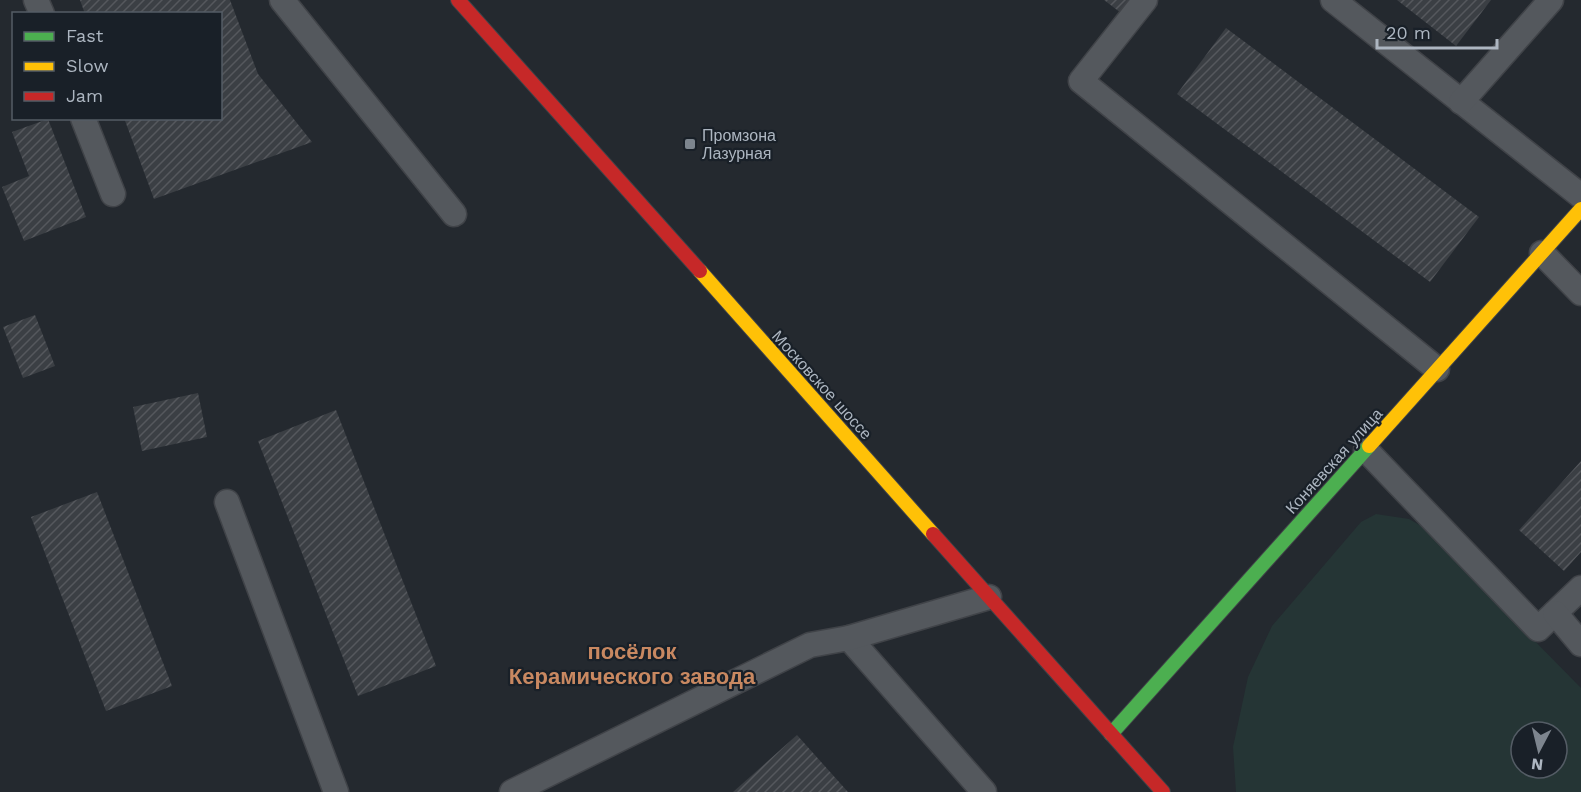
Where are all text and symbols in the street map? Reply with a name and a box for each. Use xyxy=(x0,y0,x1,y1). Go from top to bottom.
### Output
legend xyxy=(12,12,222,120)
scale bar xyxy=(1377,12,1497,50)
text: 20 m xyxy=(1386,22,1431,43)
text: Fast xyxy=(66,25,104,46)
text: Slow xyxy=(66,55,109,76)
text: Jam xyxy=(66,85,103,106)
place label: Промзона Лазурная xyxy=(702,126,776,163)
marker: Промзона Лазурная xyxy=(683,137,697,151)
street label: Московское шоссе xyxy=(768,327,876,443)
street label: Коняевская улица xyxy=(1282,404,1386,518)
district label: посёлок Керамического завода xyxy=(509,639,756,689)
north arrow xyxy=(1509,720,1569,780)
text: N xyxy=(1530,754,1544,775)

